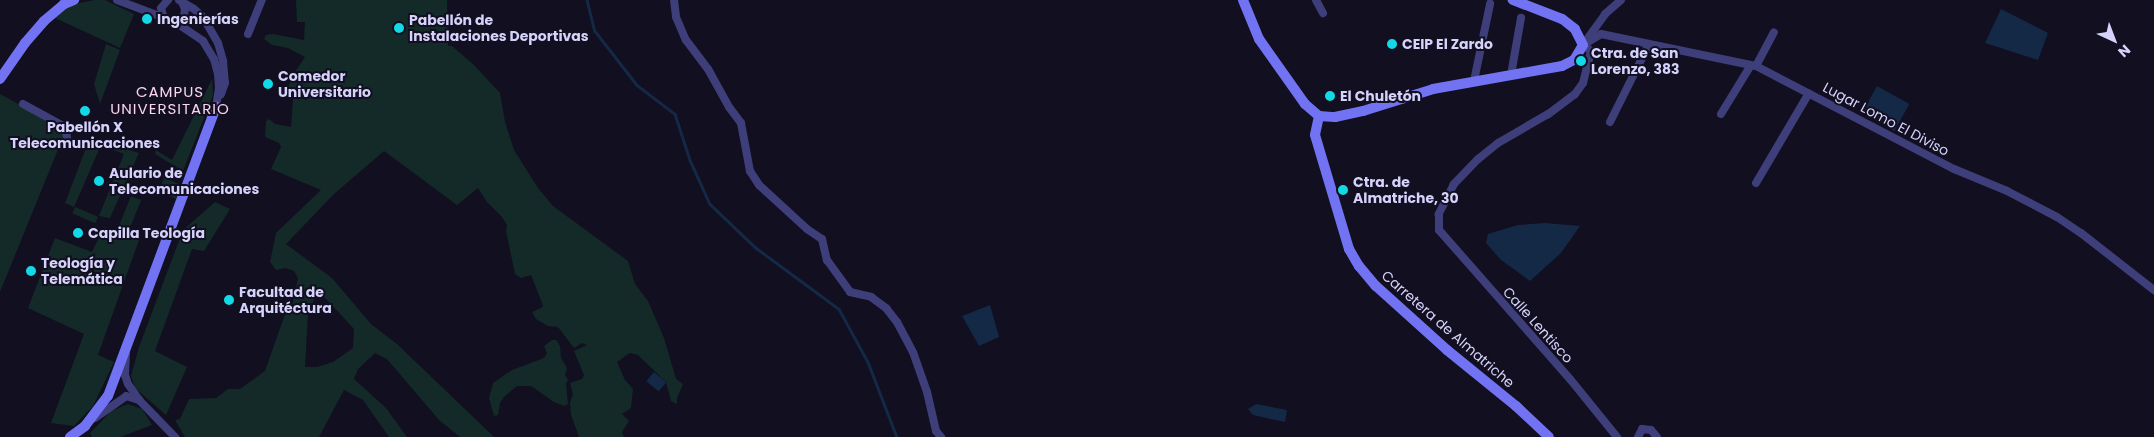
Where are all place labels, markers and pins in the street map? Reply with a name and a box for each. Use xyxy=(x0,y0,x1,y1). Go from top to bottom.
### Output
place label: Ingenierías xyxy=(157,11,239,27)
place label: Pabellón de Instalaciones Deportivas xyxy=(409,12,589,44)
marker: Ingenierías xyxy=(141,13,153,25)
marker: Pabellón de Instalaciones Deportivas xyxy=(393,22,405,34)
place label: CEIP El Zardo xyxy=(1402,36,1493,52)
marker: CEIP El Zardo xyxy=(1386,38,1398,50)
place label: Ctra. de San Lorenzo, 383 xyxy=(1591,45,1680,78)
marker: Ctra. de San Lorenzo, 383 xyxy=(1575,55,1587,67)
place label: Comedor Universitario xyxy=(278,68,371,100)
marker: Comedor Universitario xyxy=(262,78,274,90)
place label: El Chuletón xyxy=(1340,88,1421,104)
marker: El Chuletón xyxy=(1324,90,1336,102)
marker: Pabellón X Telecomunicaciones xyxy=(79,105,91,117)
place label: Pabellón X Telecomunicaciones xyxy=(10,119,160,152)
place label: Aulario de Telecomunicaciones xyxy=(109,165,259,198)
place label: Ctra. de Almatriche, 30 xyxy=(1353,174,1459,206)
marker: Aulario de Telecomunicaciones xyxy=(93,175,105,187)
marker: Ctra. de Almatriche, 30 xyxy=(1337,184,1349,196)
place label: Capilla Teología xyxy=(88,225,205,241)
marker: Capilla Teología xyxy=(72,227,84,239)
place label: Teología y Telemática xyxy=(41,255,123,288)
marker: Teología y Telemática xyxy=(25,265,37,277)
place label: Facultad de Arquitéctura xyxy=(239,284,332,316)
marker: Facultad de Arquitéctura xyxy=(223,294,235,306)

